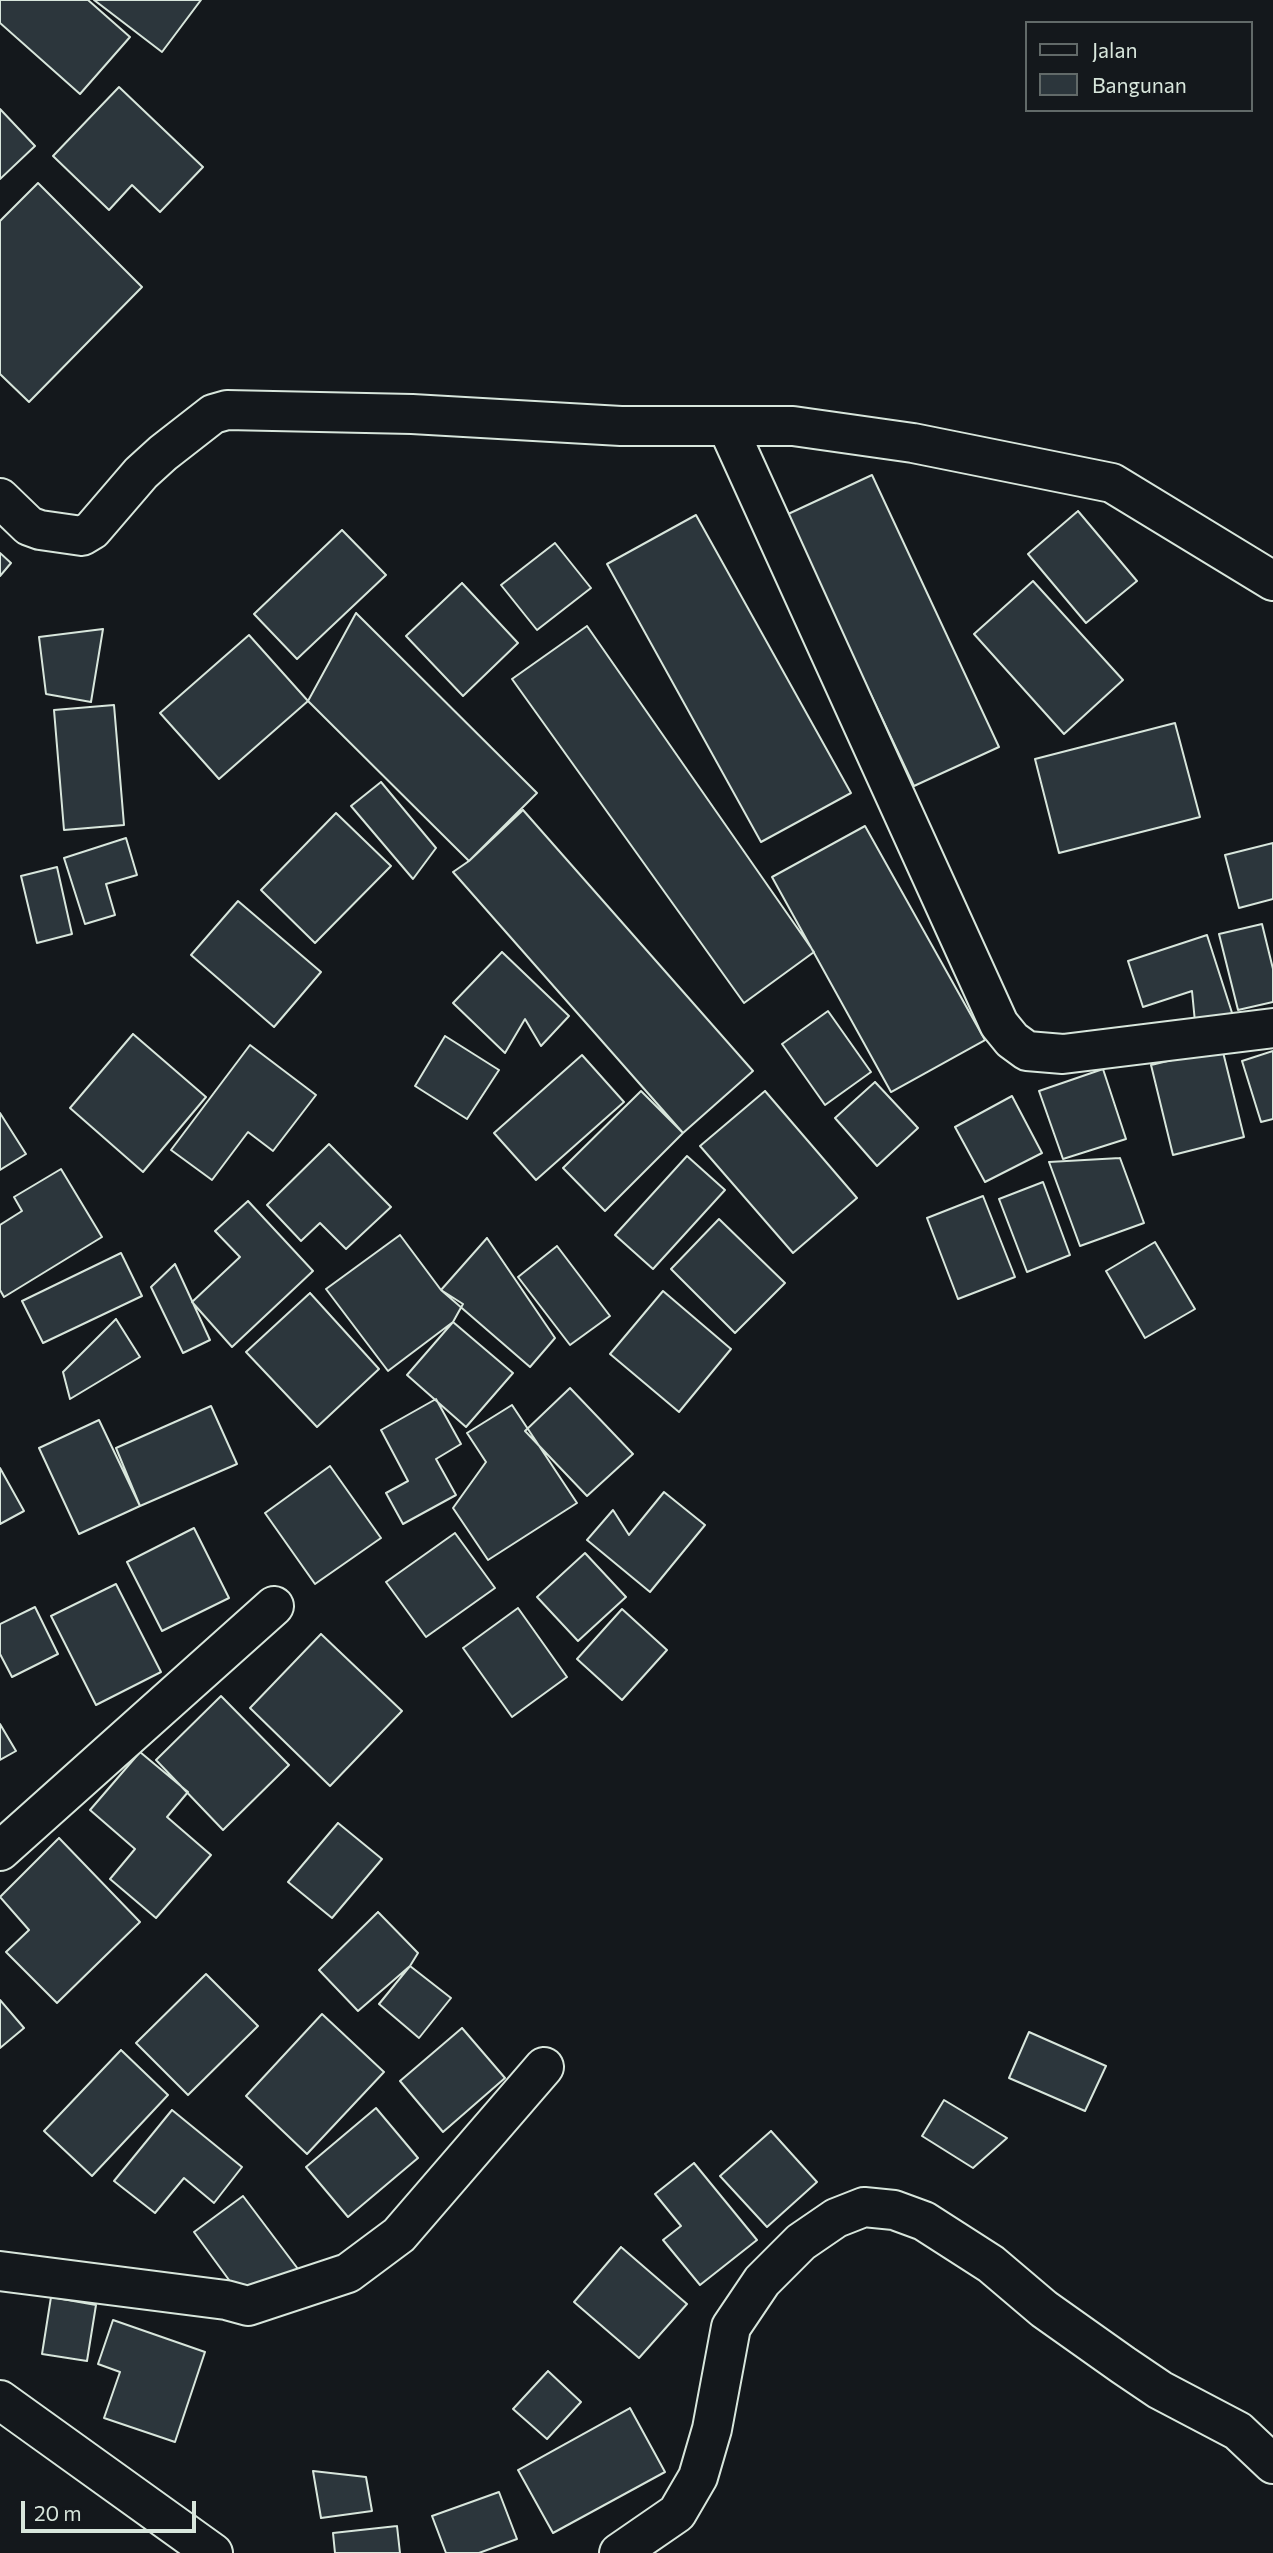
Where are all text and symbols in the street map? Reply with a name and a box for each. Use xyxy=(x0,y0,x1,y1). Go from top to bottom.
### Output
legend xyxy=(1024,21,1252,112)
text: Jalan xyxy=(1092,37,1137,62)
text: Bangunan xyxy=(1092,72,1187,97)
scale bar xyxy=(24,2486,200,2530)
text: 20 m xyxy=(34,2500,82,2525)

